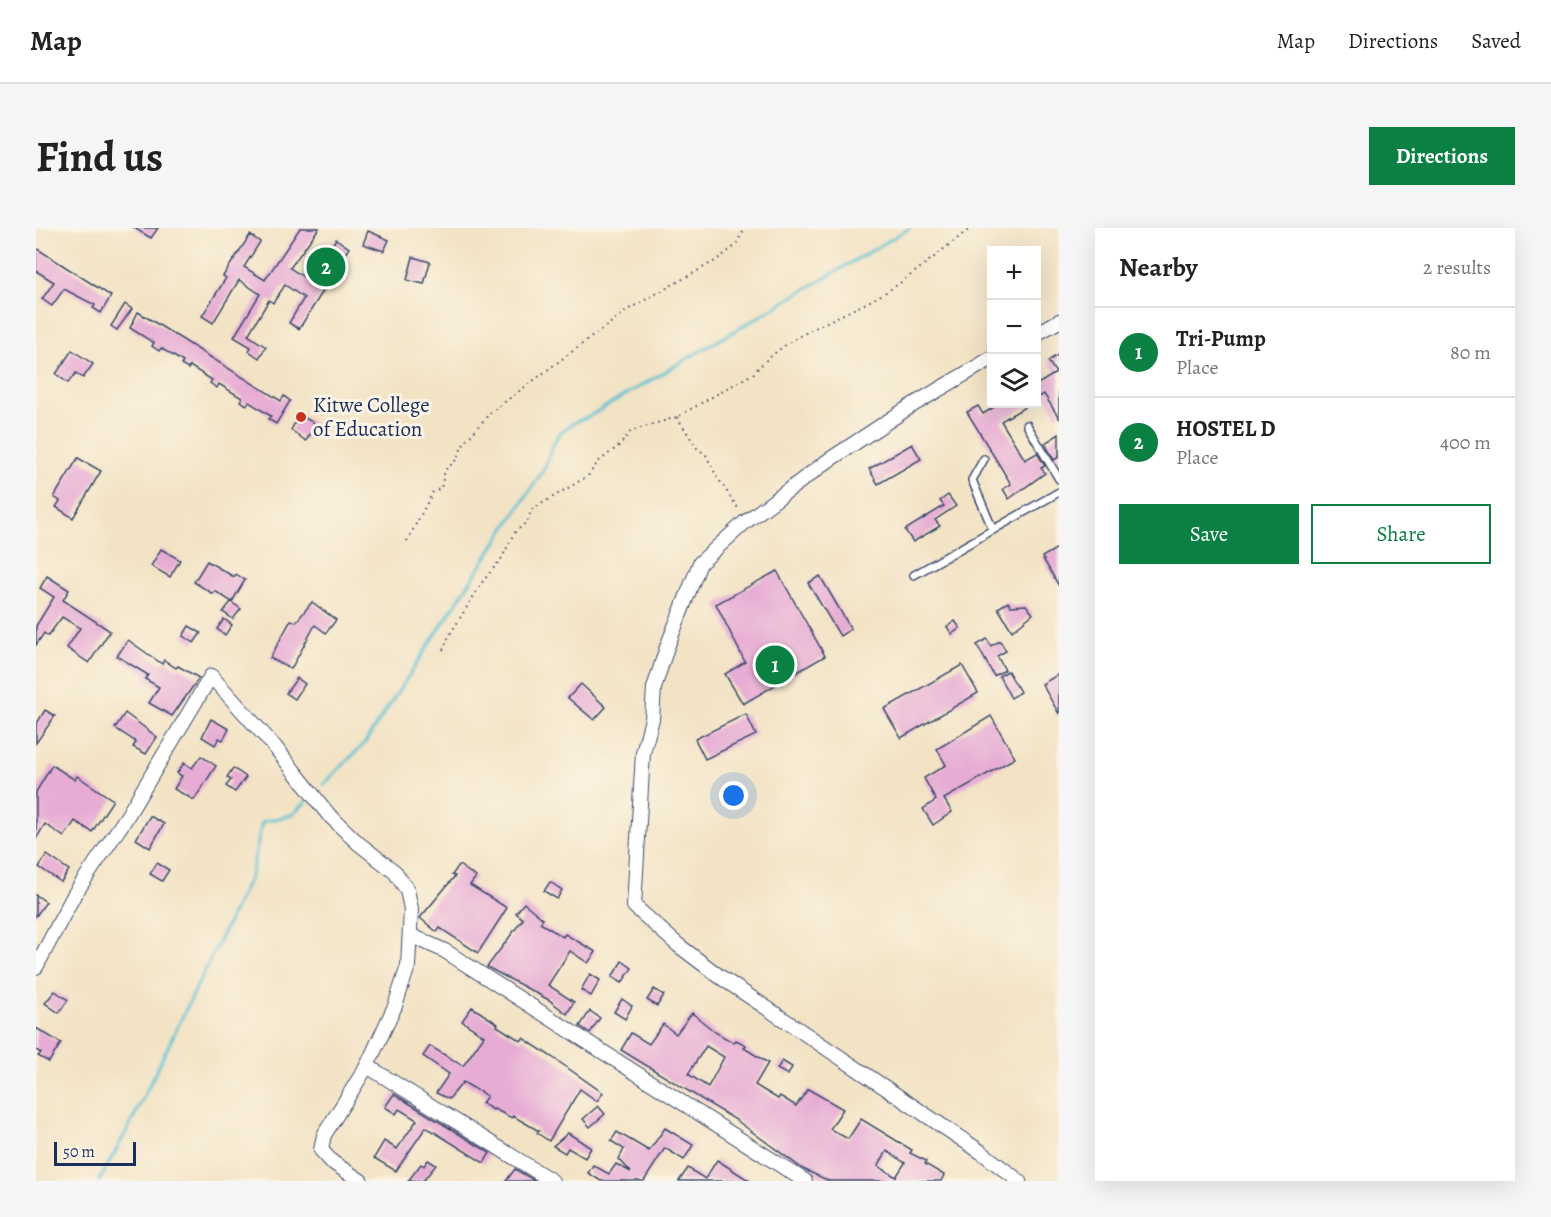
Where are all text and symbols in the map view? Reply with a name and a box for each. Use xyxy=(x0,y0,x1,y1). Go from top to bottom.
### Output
text: Map xyxy=(30,22,82,60)
text: Map xyxy=(1277,27,1315,55)
text: Directions xyxy=(1348,27,1438,55)
text: Saved xyxy=(1471,27,1521,55)
button: Directions xyxy=(1369,127,1515,185)
text: Find us xyxy=(36,128,163,185)
pin: 2 xyxy=(306,244,346,290)
map controls xyxy=(987,246,1041,408)
button: + xyxy=(987,246,1041,300)
text: Nearby xyxy=(1119,250,1198,285)
text: 2 results xyxy=(1423,254,1491,281)
button: − xyxy=(987,300,1041,354)
text: Tri-Pump xyxy=(1176,324,1266,354)
text: 1 xyxy=(1135,339,1142,366)
text: 80 m xyxy=(1450,339,1491,366)
button: layers xyxy=(987,354,1041,408)
text: Place xyxy=(1176,354,1218,381)
place label: Kitwe College of Education xyxy=(313,391,430,443)
marker: Kitwe College of Education xyxy=(294,410,308,424)
text: HOSTEL D xyxy=(1176,414,1275,444)
text: 2 xyxy=(1134,429,1143,456)
text: 400 m xyxy=(1440,429,1491,456)
text: Place xyxy=(1176,444,1218,471)
button: Save xyxy=(1119,504,1299,564)
button: Share xyxy=(1311,504,1491,564)
pin: 1 xyxy=(756,642,794,688)
your location xyxy=(719,781,748,810)
scale bar xyxy=(54,1139,136,1166)
text: 50 m xyxy=(63,1141,95,1163)

